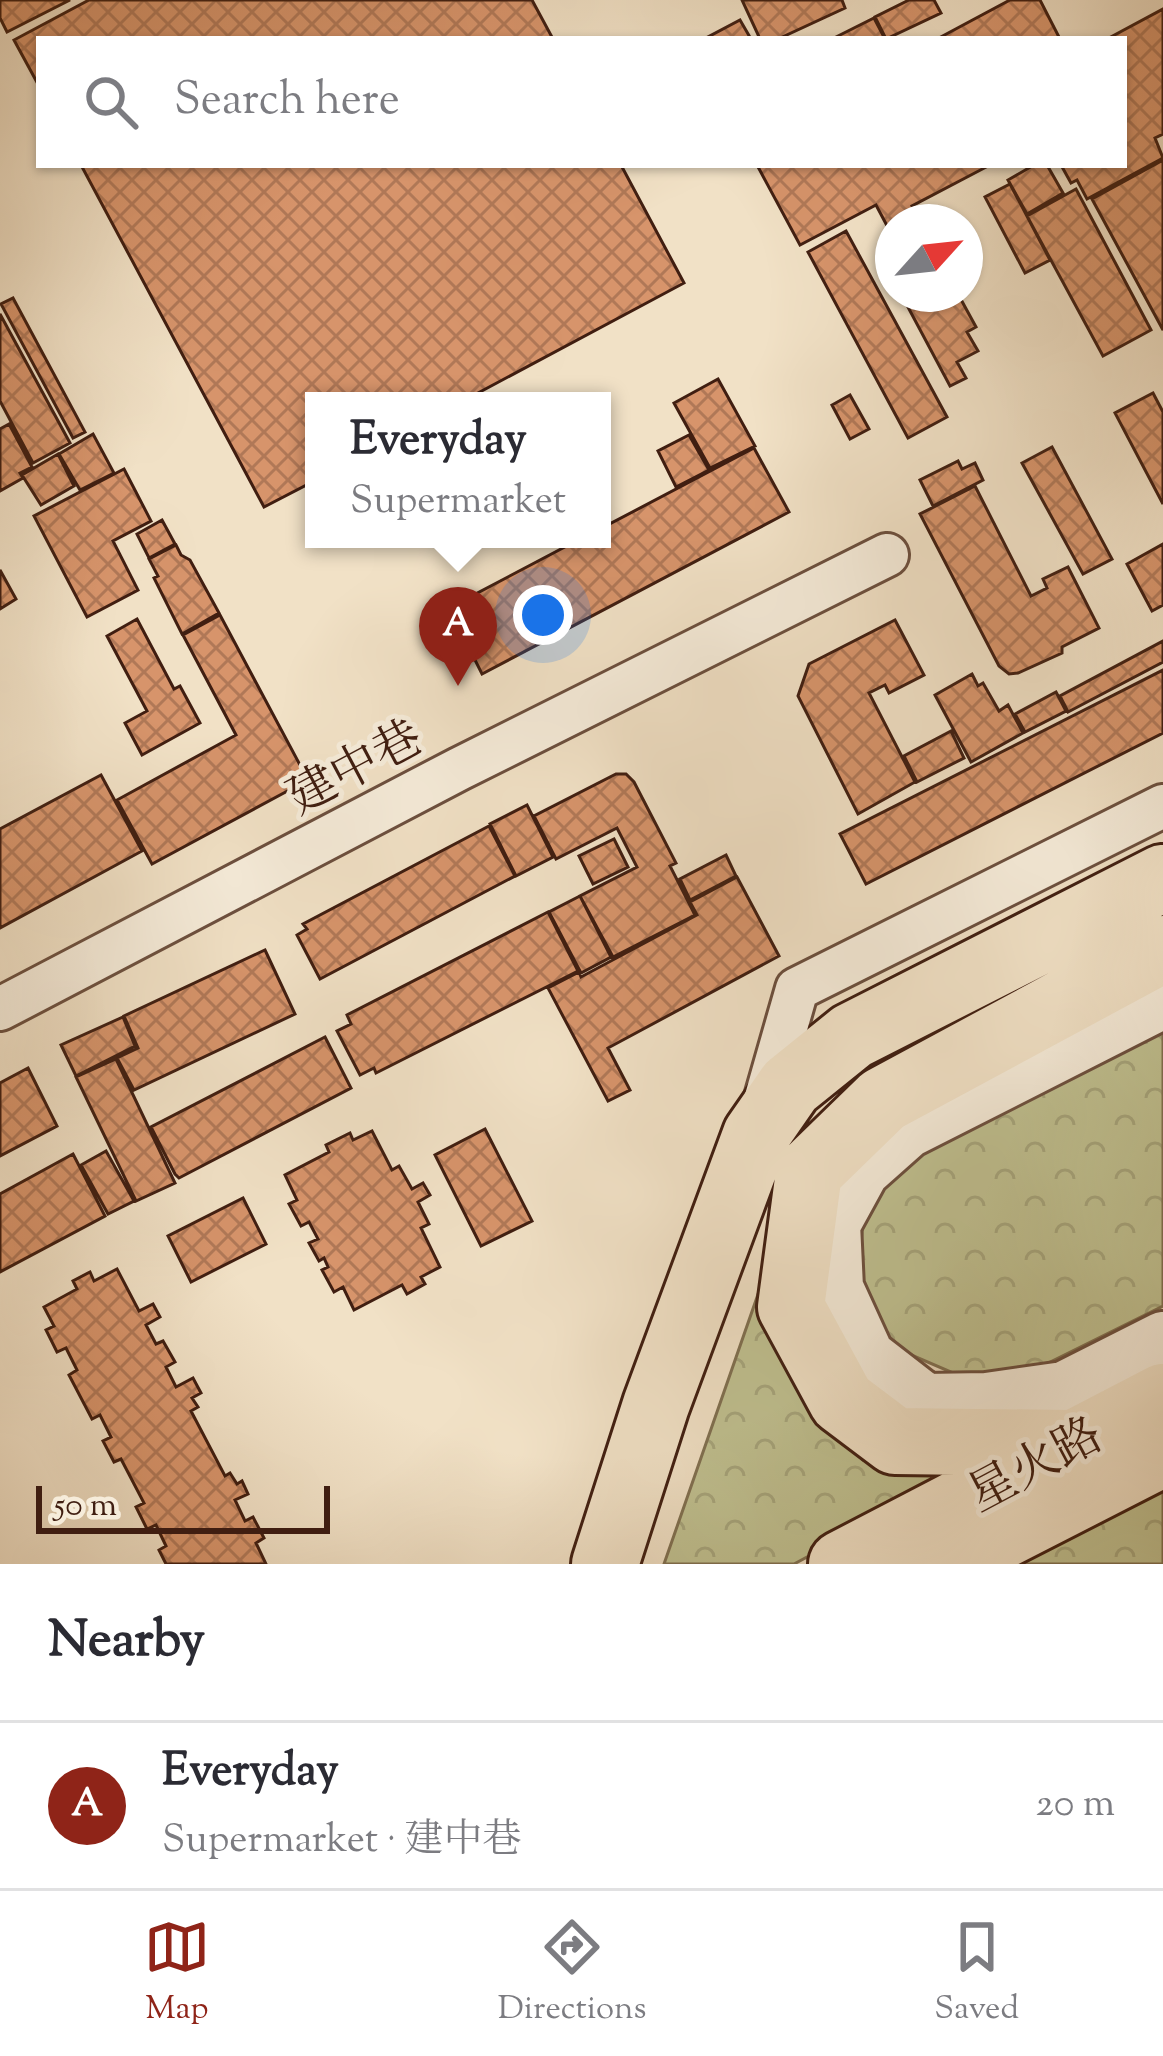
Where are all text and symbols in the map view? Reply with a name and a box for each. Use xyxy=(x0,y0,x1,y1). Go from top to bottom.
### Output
search box xyxy=(36,36,1127,168)
icon: search xyxy=(78,69,144,135)
text: Search here xyxy=(174,70,400,135)
north arrow xyxy=(875,204,983,312)
popup xyxy=(305,392,611,548)
text: Everyday xyxy=(350,410,527,475)
text: Supermarket xyxy=(350,475,566,531)
your location xyxy=(513,585,573,645)
pin: A xyxy=(419,587,497,686)
street label: 建中巷 xyxy=(277,707,436,835)
street label: 星火路 xyxy=(957,1404,1116,1532)
scale bar xyxy=(36,1480,330,1533)
text: 50 m xyxy=(54,1483,117,1531)
text: Nearby xyxy=(48,1606,205,1679)
text: Everyday xyxy=(162,1741,339,1806)
text: A xyxy=(71,1778,103,1834)
text: 20 m xyxy=(1036,1778,1115,1834)
text: Supermarket · 建中巷 xyxy=(162,1814,522,1870)
tab: Map xyxy=(144,1914,210,2034)
tab: Directions xyxy=(498,1914,647,2034)
tab: Saved xyxy=(934,1914,1019,2034)

